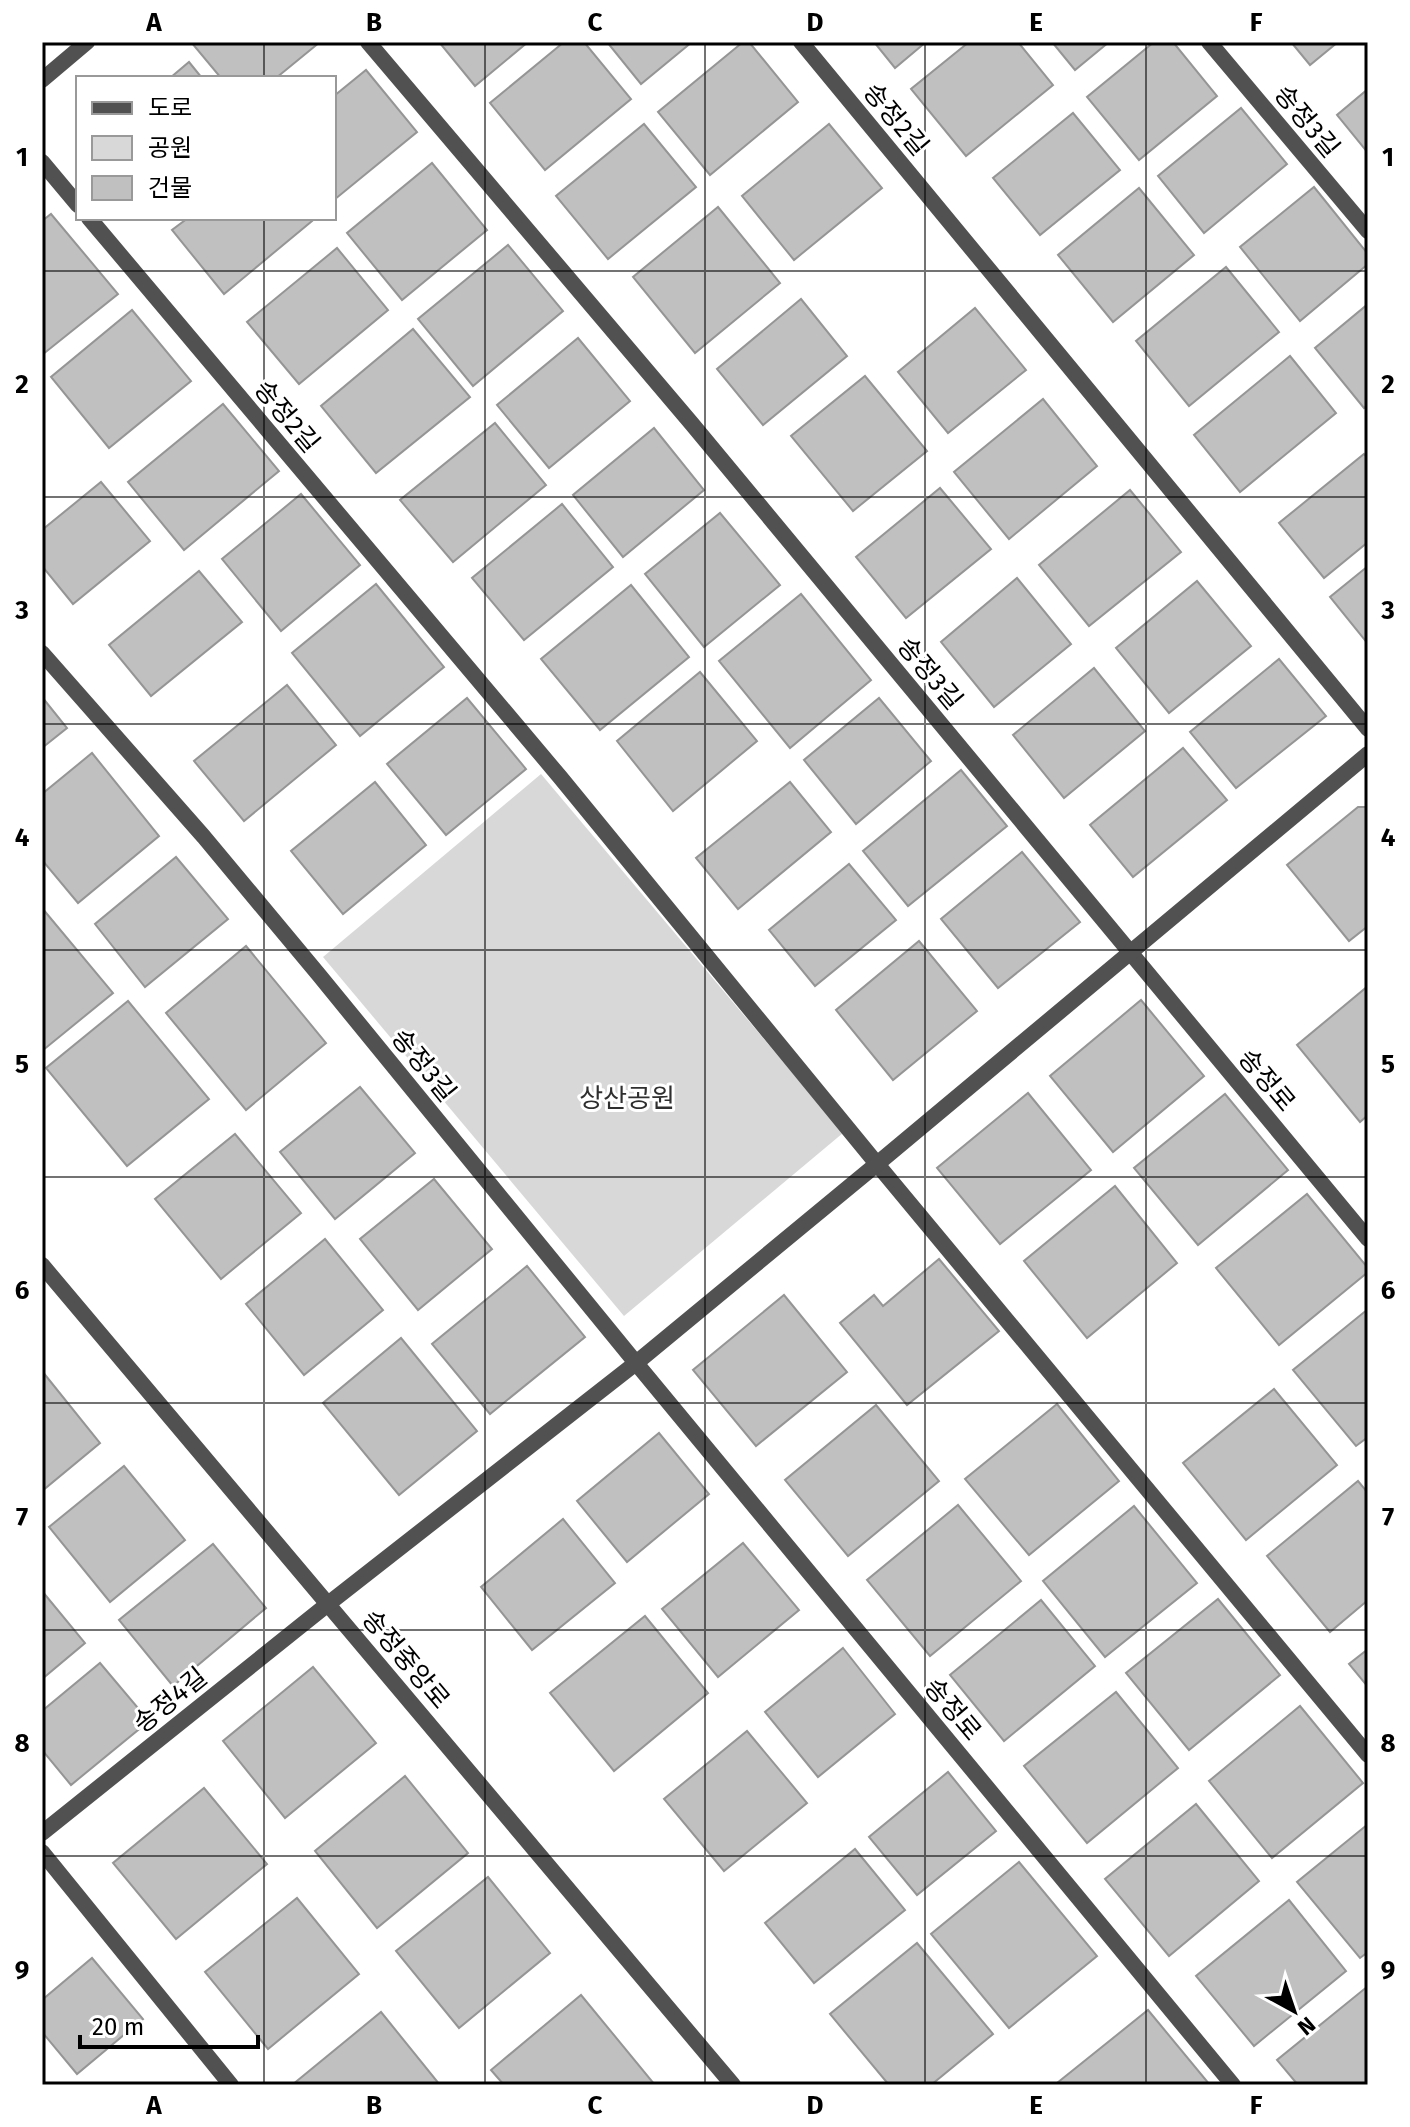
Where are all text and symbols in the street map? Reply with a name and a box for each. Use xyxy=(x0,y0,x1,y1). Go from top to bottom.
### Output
text: A xyxy=(145,7,162,38)
text: B xyxy=(366,7,382,38)
text: C xyxy=(588,7,603,38)
text: D xyxy=(807,7,824,38)
text: E xyxy=(1029,7,1043,38)
text: F xyxy=(1250,7,1263,38)
legend xyxy=(76,76,336,220)
street label: 송정2길 xyxy=(857,77,935,162)
street label: 송정3길 xyxy=(1268,79,1346,164)
text: 도로 xyxy=(148,94,192,122)
text: 공원 xyxy=(148,134,192,162)
text: 1 xyxy=(16,142,28,173)
text: 1 xyxy=(1382,142,1394,173)
text: 건물 xyxy=(148,174,192,202)
text: 2 xyxy=(15,369,29,400)
text: 2 xyxy=(1381,369,1395,400)
street label: 송정2길 xyxy=(248,374,326,459)
text: 3 xyxy=(14,595,29,626)
text: 3 xyxy=(1380,595,1395,626)
street label: 송정3길 xyxy=(891,631,969,716)
text: 4 xyxy=(15,822,30,853)
text: 4 xyxy=(1381,822,1396,853)
street label: 송정3길 xyxy=(385,1023,462,1108)
street label: 송정로 xyxy=(1232,1043,1302,1118)
text: 5 xyxy=(15,1049,29,1080)
text: 5 xyxy=(1381,1049,1395,1080)
park label: 상산공원 xyxy=(579,1083,675,1114)
text: 6 xyxy=(15,1275,30,1306)
text: 6 xyxy=(1381,1275,1396,1306)
text: 7 xyxy=(16,1502,28,1533)
text: 7 xyxy=(1382,1502,1394,1533)
street label: 송정중앙로 xyxy=(355,1604,456,1715)
street label: 송정4길 xyxy=(127,1661,213,1739)
street label: 송정로 xyxy=(918,1672,988,1747)
text: 8 xyxy=(14,1728,30,1759)
text: 8 xyxy=(1380,1728,1396,1759)
text: 9 xyxy=(15,1955,29,1986)
text: 9 xyxy=(1381,1955,1395,1986)
north arrow xyxy=(1254,1971,1334,2051)
scale bar xyxy=(80,1999,258,2049)
text: N xyxy=(1292,2011,1321,2041)
text: 20 m xyxy=(92,2013,144,2041)
text: A xyxy=(145,2090,162,2121)
text: B xyxy=(366,2090,382,2121)
text: C xyxy=(588,2090,603,2121)
text: D xyxy=(807,2090,824,2121)
text: E xyxy=(1029,2090,1043,2121)
text: F xyxy=(1250,2090,1263,2121)

